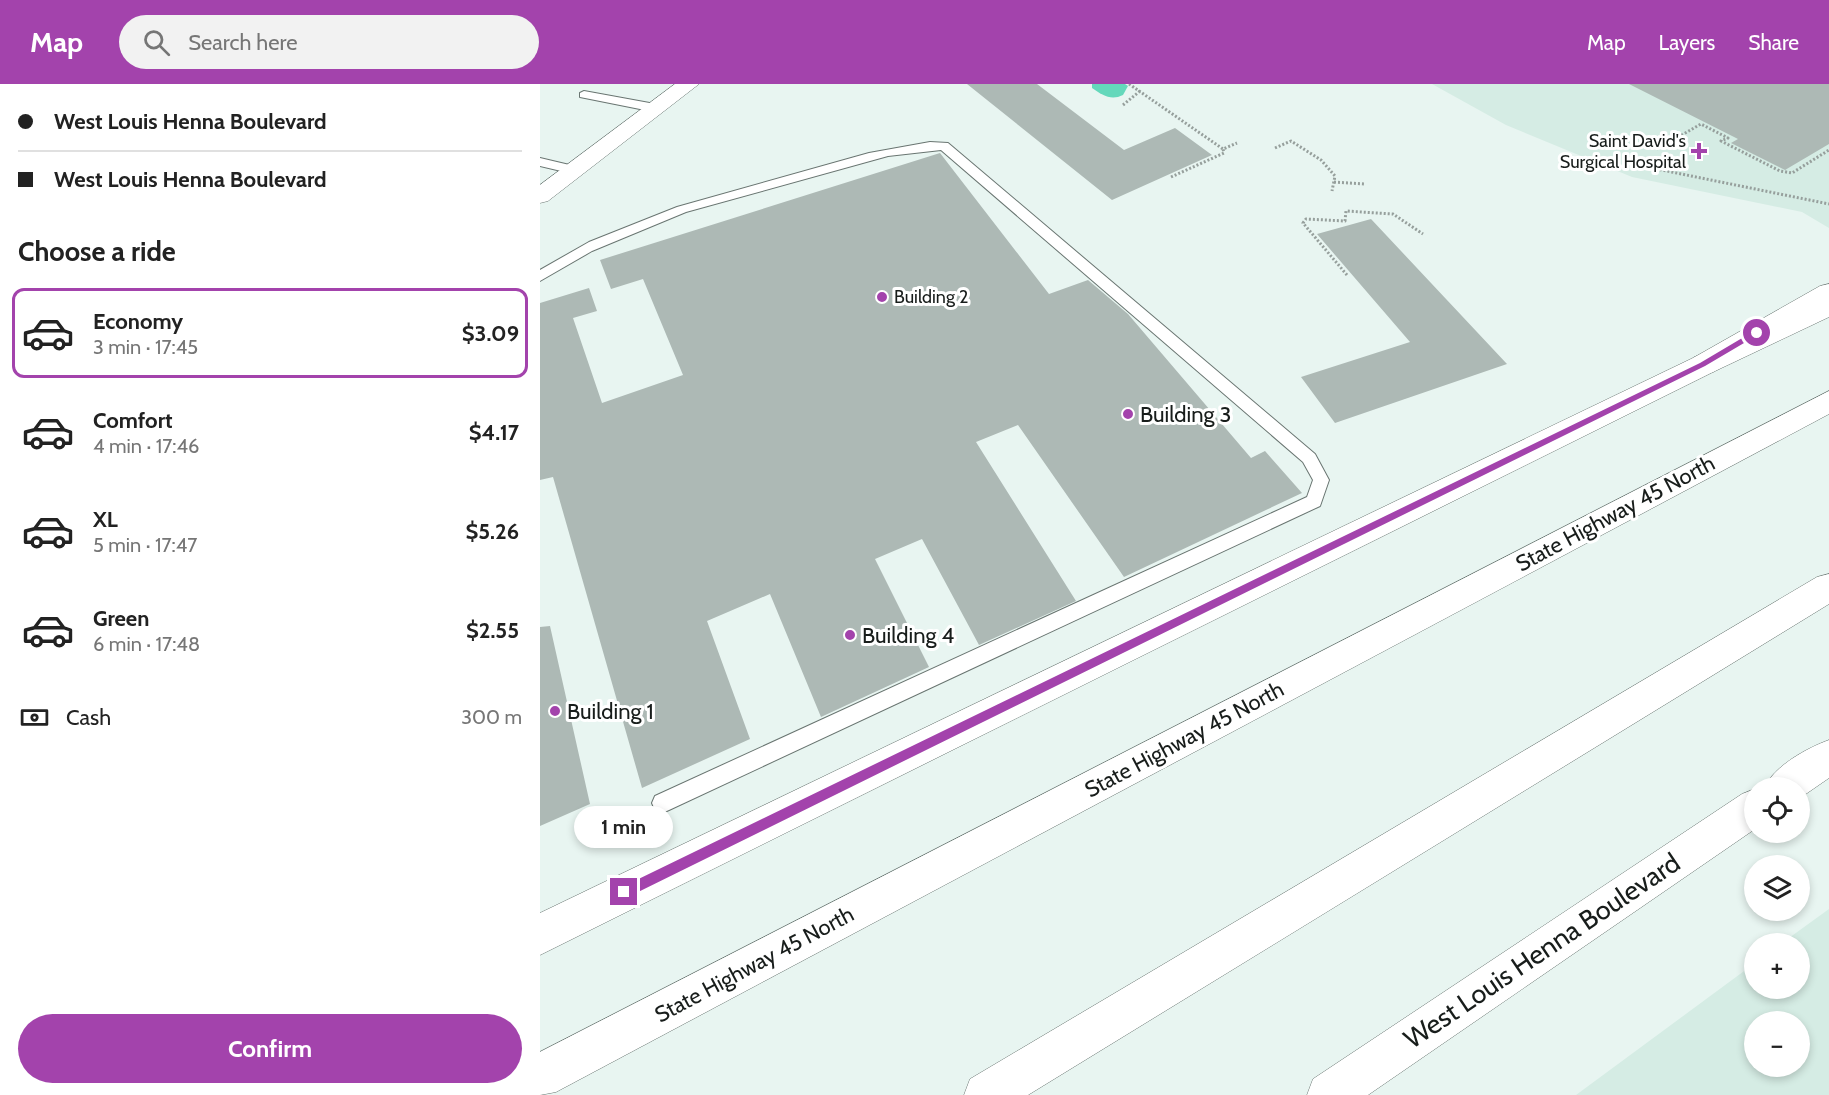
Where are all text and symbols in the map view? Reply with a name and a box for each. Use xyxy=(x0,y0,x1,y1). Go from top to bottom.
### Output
search box xyxy=(119,15,539,69)
text: Map xyxy=(30,25,83,59)
icon: search xyxy=(140,26,173,59)
text: Search here xyxy=(188,29,297,56)
text: Map xyxy=(1587,30,1626,55)
text: Layers xyxy=(1659,30,1715,55)
text: Share xyxy=(1748,30,1799,55)
text: West Louis Henna Boulevard xyxy=(54,108,327,135)
place label: Saint David's Surgical Hospital xyxy=(1560,130,1687,173)
marker: Saint David's Surgical Hospital xyxy=(1690,142,1708,160)
text: West Louis Henna Boulevard xyxy=(54,166,327,193)
text: Choose a ride xyxy=(18,235,176,268)
place label: Building 2 xyxy=(894,286,968,308)
marker: Building 2 xyxy=(875,290,889,304)
icon: car xyxy=(21,306,75,360)
text: Economy xyxy=(93,308,183,335)
route start xyxy=(1743,319,1770,346)
text: $3.09 xyxy=(462,320,519,347)
text: 3 min · 17:45 xyxy=(93,335,198,359)
place label: Building 3 xyxy=(1140,401,1231,428)
icon: car xyxy=(21,405,75,459)
text: Comfort xyxy=(93,407,172,434)
marker: Building 3 xyxy=(1121,407,1135,421)
text: $4.17 xyxy=(469,419,519,446)
text: 4 min · 17:46 xyxy=(93,434,199,458)
street label: State Highway 45 North xyxy=(1511,449,1719,577)
icon: car xyxy=(21,504,75,558)
text: XL xyxy=(93,506,118,533)
text: $5.26 xyxy=(466,518,519,545)
text: 5 min · 17:47 xyxy=(93,533,197,557)
icon: car xyxy=(21,603,75,657)
text: Green xyxy=(93,605,149,632)
text: $2.55 xyxy=(466,617,519,644)
place label: Building 4 xyxy=(862,622,954,649)
marker: Building 4 xyxy=(843,628,857,642)
text: 6 min · 17:48 xyxy=(93,632,200,656)
street label: State Highway 45 North xyxy=(1080,675,1288,803)
place label: Building 1 xyxy=(567,698,654,725)
icon: cash xyxy=(18,701,51,734)
text: Cash xyxy=(66,704,111,731)
marker: Building 1 xyxy=(548,704,562,718)
text: 300 m xyxy=(461,705,522,729)
map controls xyxy=(1744,777,1810,1077)
button: locate xyxy=(1744,777,1810,843)
callout: 1 min xyxy=(574,805,674,847)
text: 1 min xyxy=(601,815,646,839)
street label: West Louis Henna Boulevard xyxy=(1397,846,1686,1055)
button: layers xyxy=(1744,855,1810,921)
route end xyxy=(610,878,637,905)
street label: State Highway 45 North xyxy=(650,900,858,1028)
button: + xyxy=(1744,933,1810,999)
button: − xyxy=(1744,1011,1810,1077)
button: Confirm xyxy=(18,1014,522,1083)

